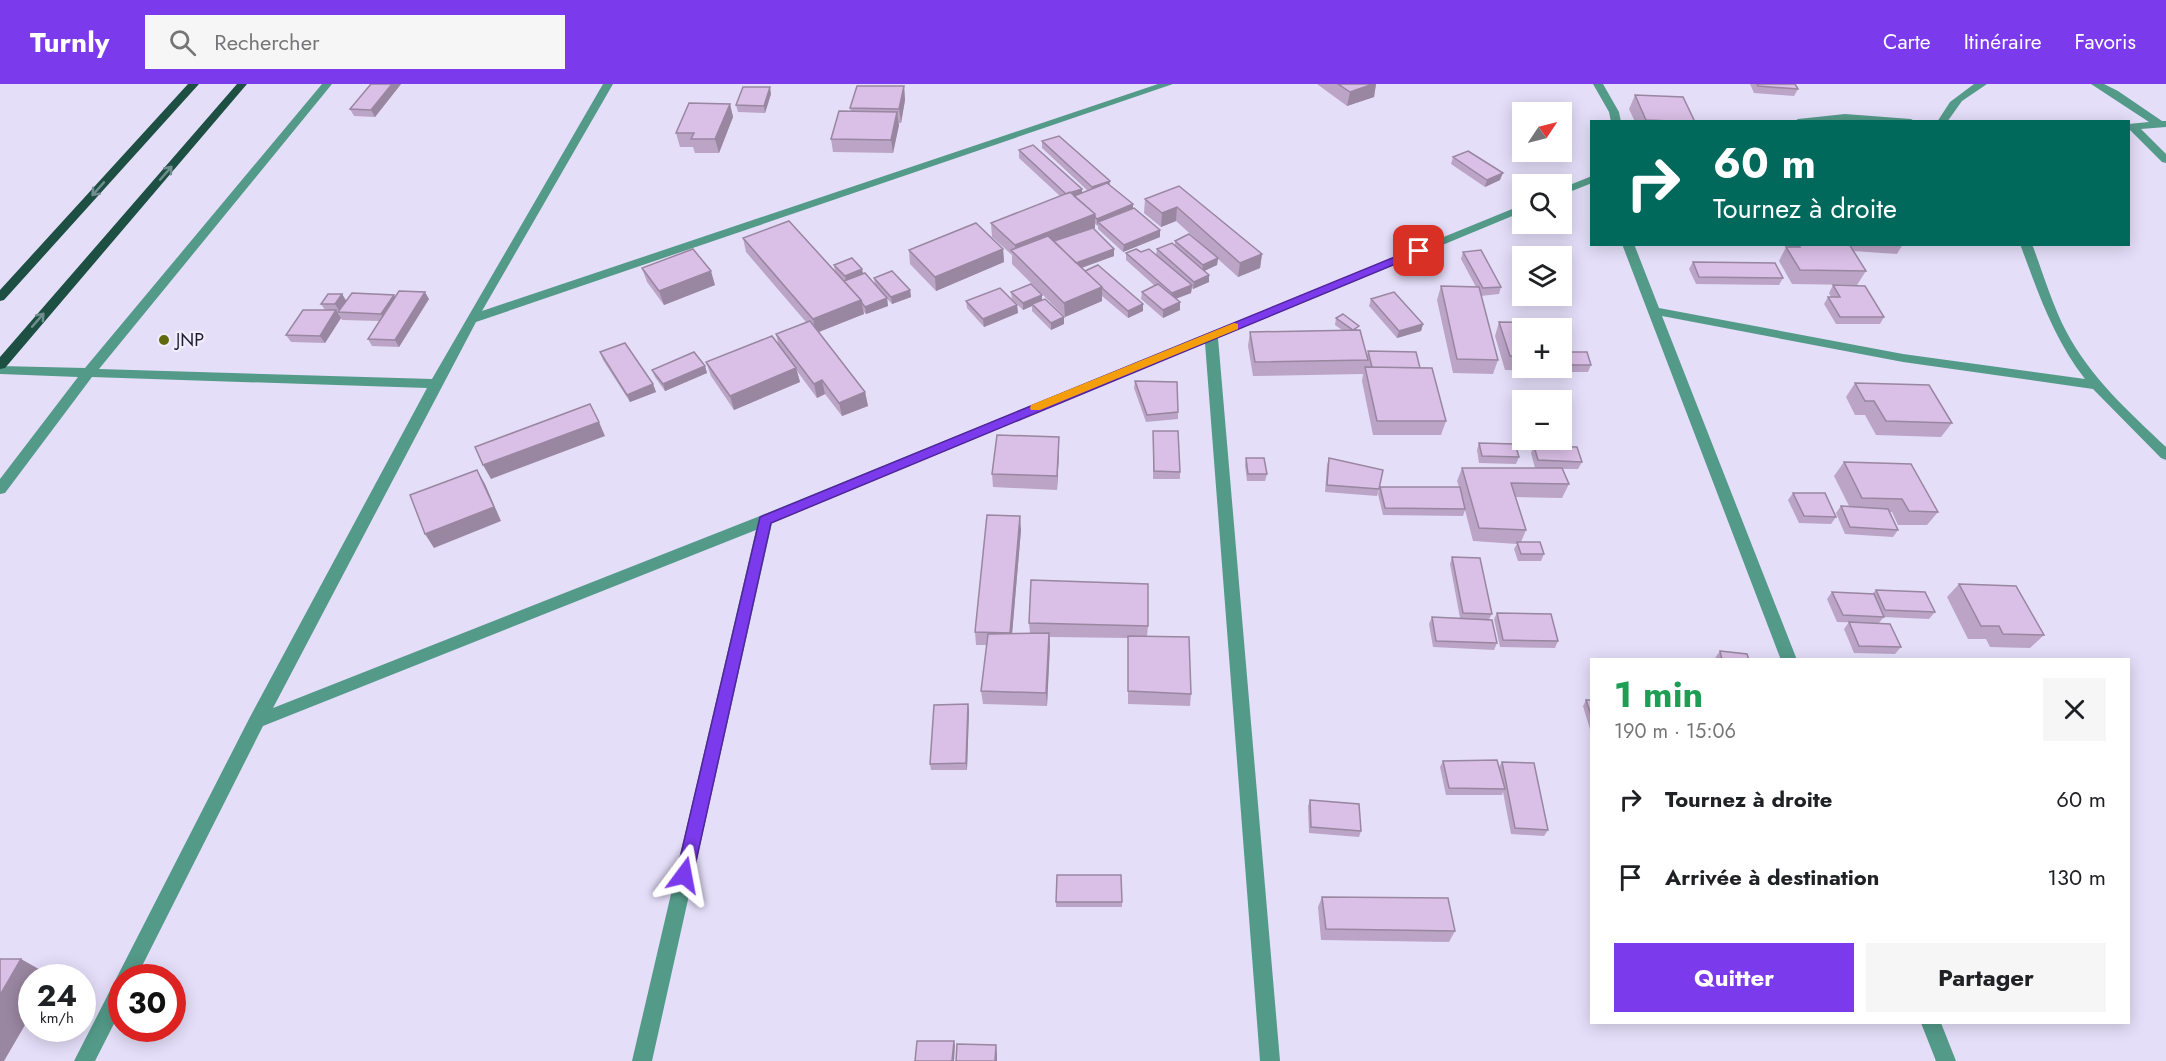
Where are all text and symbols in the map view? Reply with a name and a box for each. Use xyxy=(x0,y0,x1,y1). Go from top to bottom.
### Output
search box xyxy=(145,15,565,69)
text: Turnly xyxy=(30,22,109,63)
icon: search xyxy=(166,26,199,59)
text: Rechercher xyxy=(214,26,320,58)
text: Carte xyxy=(1883,27,1931,57)
text: Itinéraire xyxy=(1964,27,2042,57)
text: Favoris xyxy=(2075,27,2136,57)
north arrow xyxy=(1512,102,1572,162)
map controls xyxy=(1512,102,1572,450)
text: 60 m xyxy=(1713,133,1816,194)
icon: right xyxy=(1614,144,1692,222)
one-way arrow xyxy=(159,165,172,181)
button: search xyxy=(1512,174,1572,234)
one-way arrow xyxy=(91,181,105,196)
text: Tournez à droite xyxy=(1713,189,1897,228)
pin xyxy=(1393,225,1444,276)
icon: arrive xyxy=(1402,234,1435,267)
button: layers xyxy=(1512,246,1572,306)
one-way arrow xyxy=(31,313,45,328)
button: + xyxy=(1512,318,1572,378)
place label: JNP xyxy=(174,327,204,353)
marker: JNP xyxy=(157,333,171,347)
button: − xyxy=(1512,390,1572,450)
text: 1 min xyxy=(1614,668,1703,720)
button: close xyxy=(2043,678,2106,741)
text: 190 m · 15:06 xyxy=(1614,717,1736,746)
icon: right xyxy=(1614,783,1647,816)
text: Tournez à droite xyxy=(1665,783,1832,815)
text: 60 m xyxy=(2056,783,2106,815)
position arrow xyxy=(652,843,716,907)
icon: arrive xyxy=(1614,861,1647,894)
text: Arrivée à destination xyxy=(1665,861,1879,893)
text: 130 m xyxy=(2047,861,2106,893)
button: Quitter xyxy=(1614,943,1854,1012)
button: Partager xyxy=(1866,943,2106,1012)
speed limit sign: 30 xyxy=(108,964,186,1042)
text: 24 xyxy=(37,974,77,1017)
text: km/h xyxy=(40,1007,74,1029)

